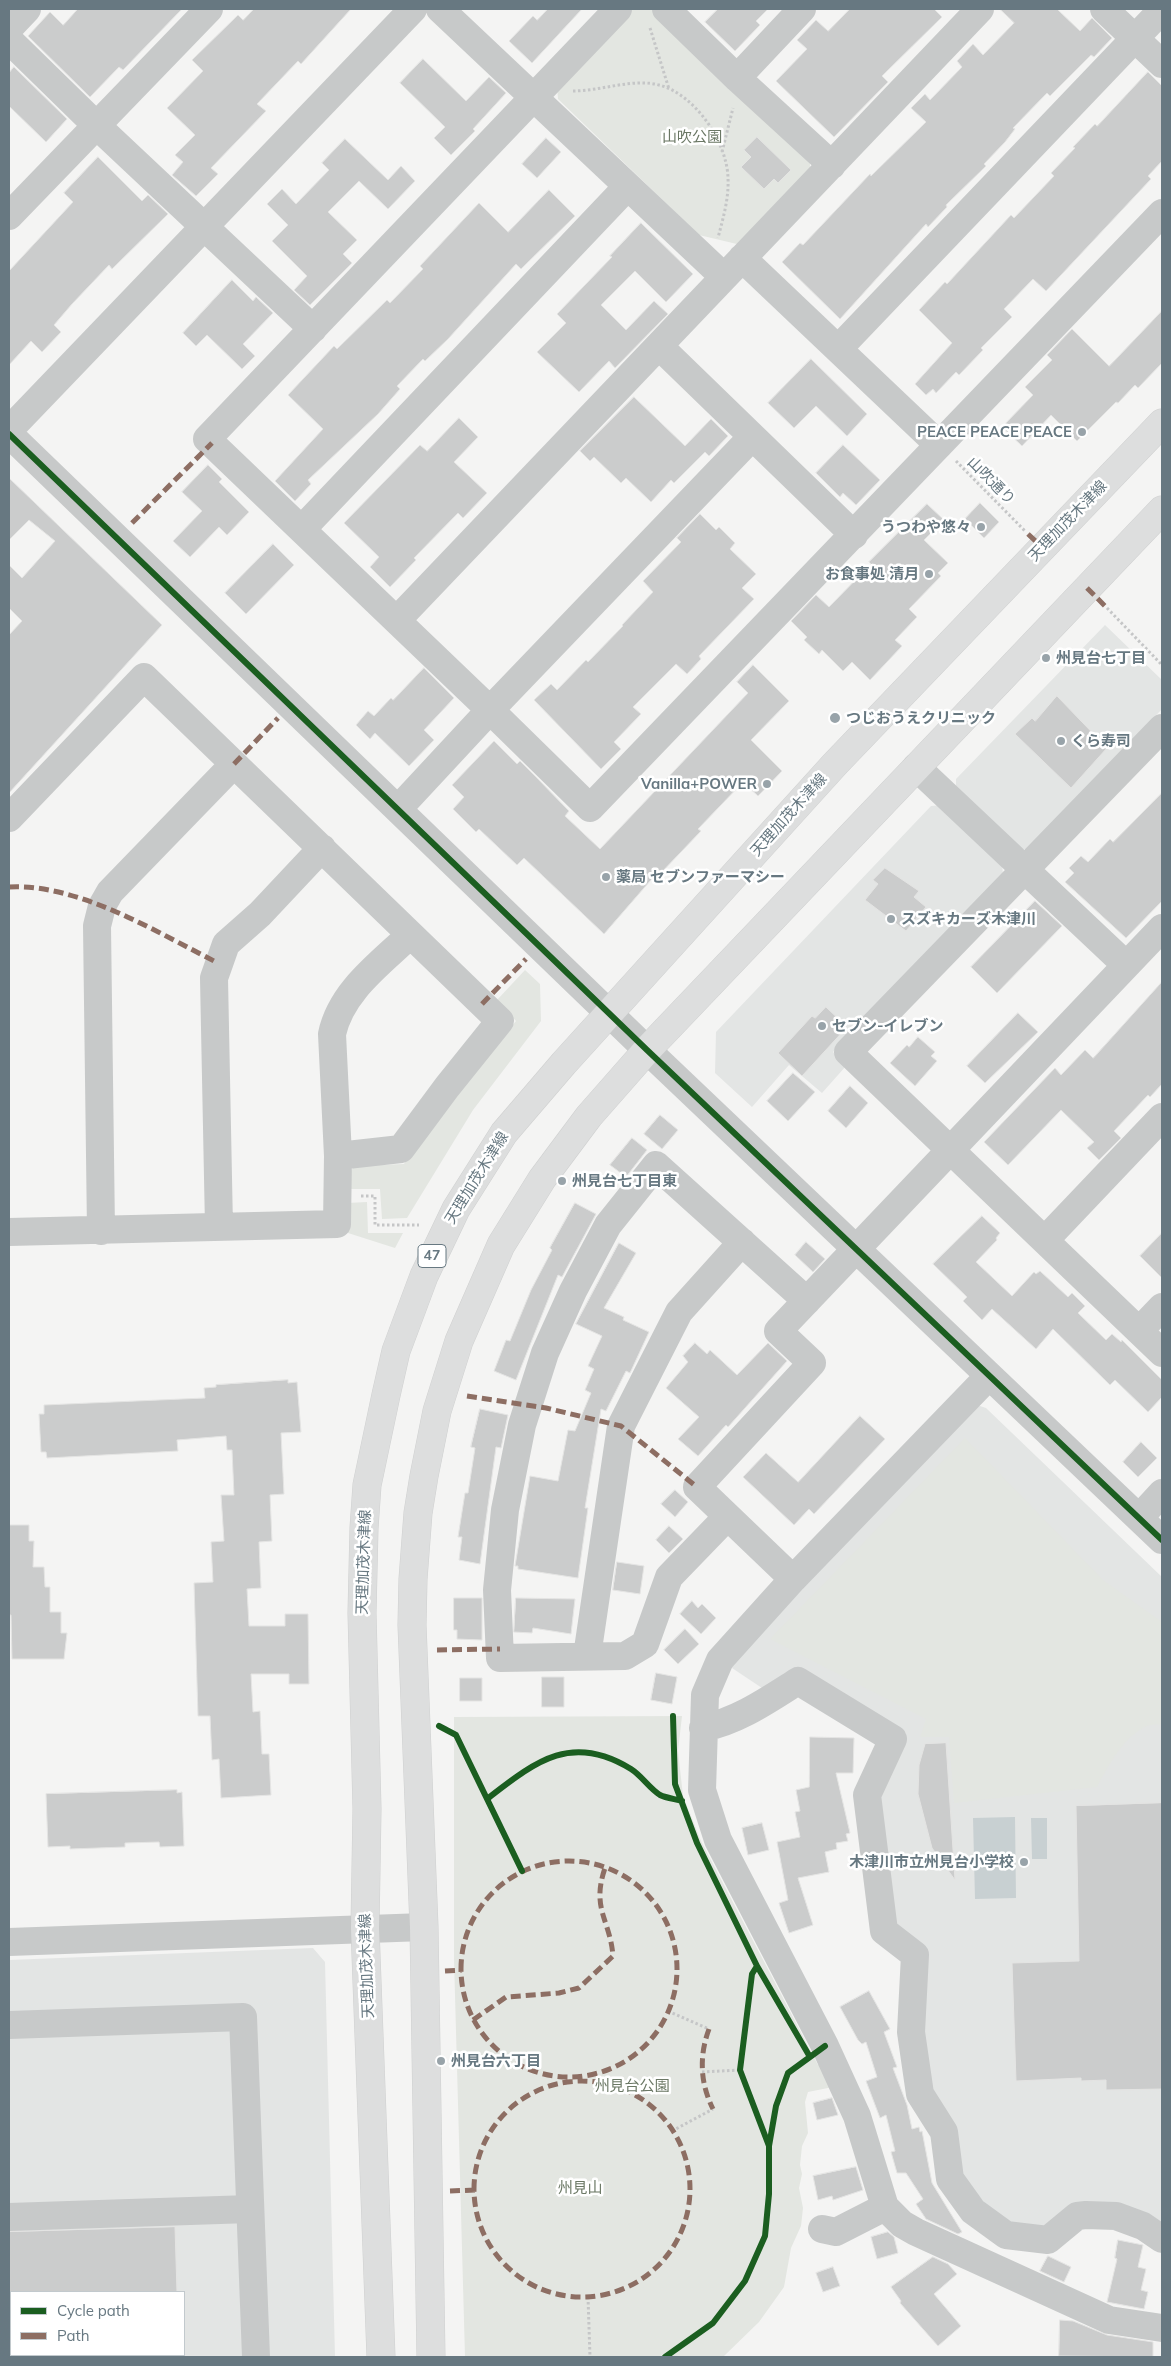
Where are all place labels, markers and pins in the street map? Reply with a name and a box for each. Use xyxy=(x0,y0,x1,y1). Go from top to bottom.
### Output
place label: PEACE PEACE PEACE xyxy=(917,423,1072,441)
marker: PEACE PEACE PEACE xyxy=(1076,426,1088,438)
place label: うつわや悠々 xyxy=(881,518,971,536)
marker: うつわや悠々 xyxy=(975,521,987,533)
place label: お食事処 清月 xyxy=(825,565,919,583)
marker: お食事処 清月 xyxy=(923,568,935,580)
place label: 州見台七丁目 xyxy=(1056,649,1146,667)
marker: 州見台七丁目 xyxy=(1040,652,1052,664)
place label: つじおうえクリニック xyxy=(846,709,996,727)
marker: つじおうえクリニック xyxy=(828,711,842,725)
place label: くら寿司 xyxy=(1071,732,1131,750)
marker: くら寿司 xyxy=(1055,735,1067,747)
place label: Vanilla+POWER xyxy=(641,775,757,793)
marker: Vanilla+POWER xyxy=(761,778,773,790)
place label: 薬局 セブンファーマシー xyxy=(616,868,785,886)
marker: 薬局 セブンファーマシー xyxy=(600,871,612,883)
place label: スズキカーズ木津川 xyxy=(901,910,1036,928)
marker: スズキカーズ木津川 xyxy=(885,913,897,925)
place label: セブン-イレブン xyxy=(832,1017,944,1035)
marker: セブン-イレブン xyxy=(816,1020,828,1032)
place label: 州見台七丁目東 xyxy=(572,1172,677,1190)
marker: 州見台七丁目東 xyxy=(556,1175,568,1187)
place label: 木津川市立州見台小学校 xyxy=(849,1853,1014,1871)
marker: 木津川市立州見台小学校 xyxy=(1018,1856,1030,1868)
place label: 州見台六丁目 xyxy=(451,2052,541,2070)
marker: 州見台六丁目 xyxy=(435,2055,447,2067)

